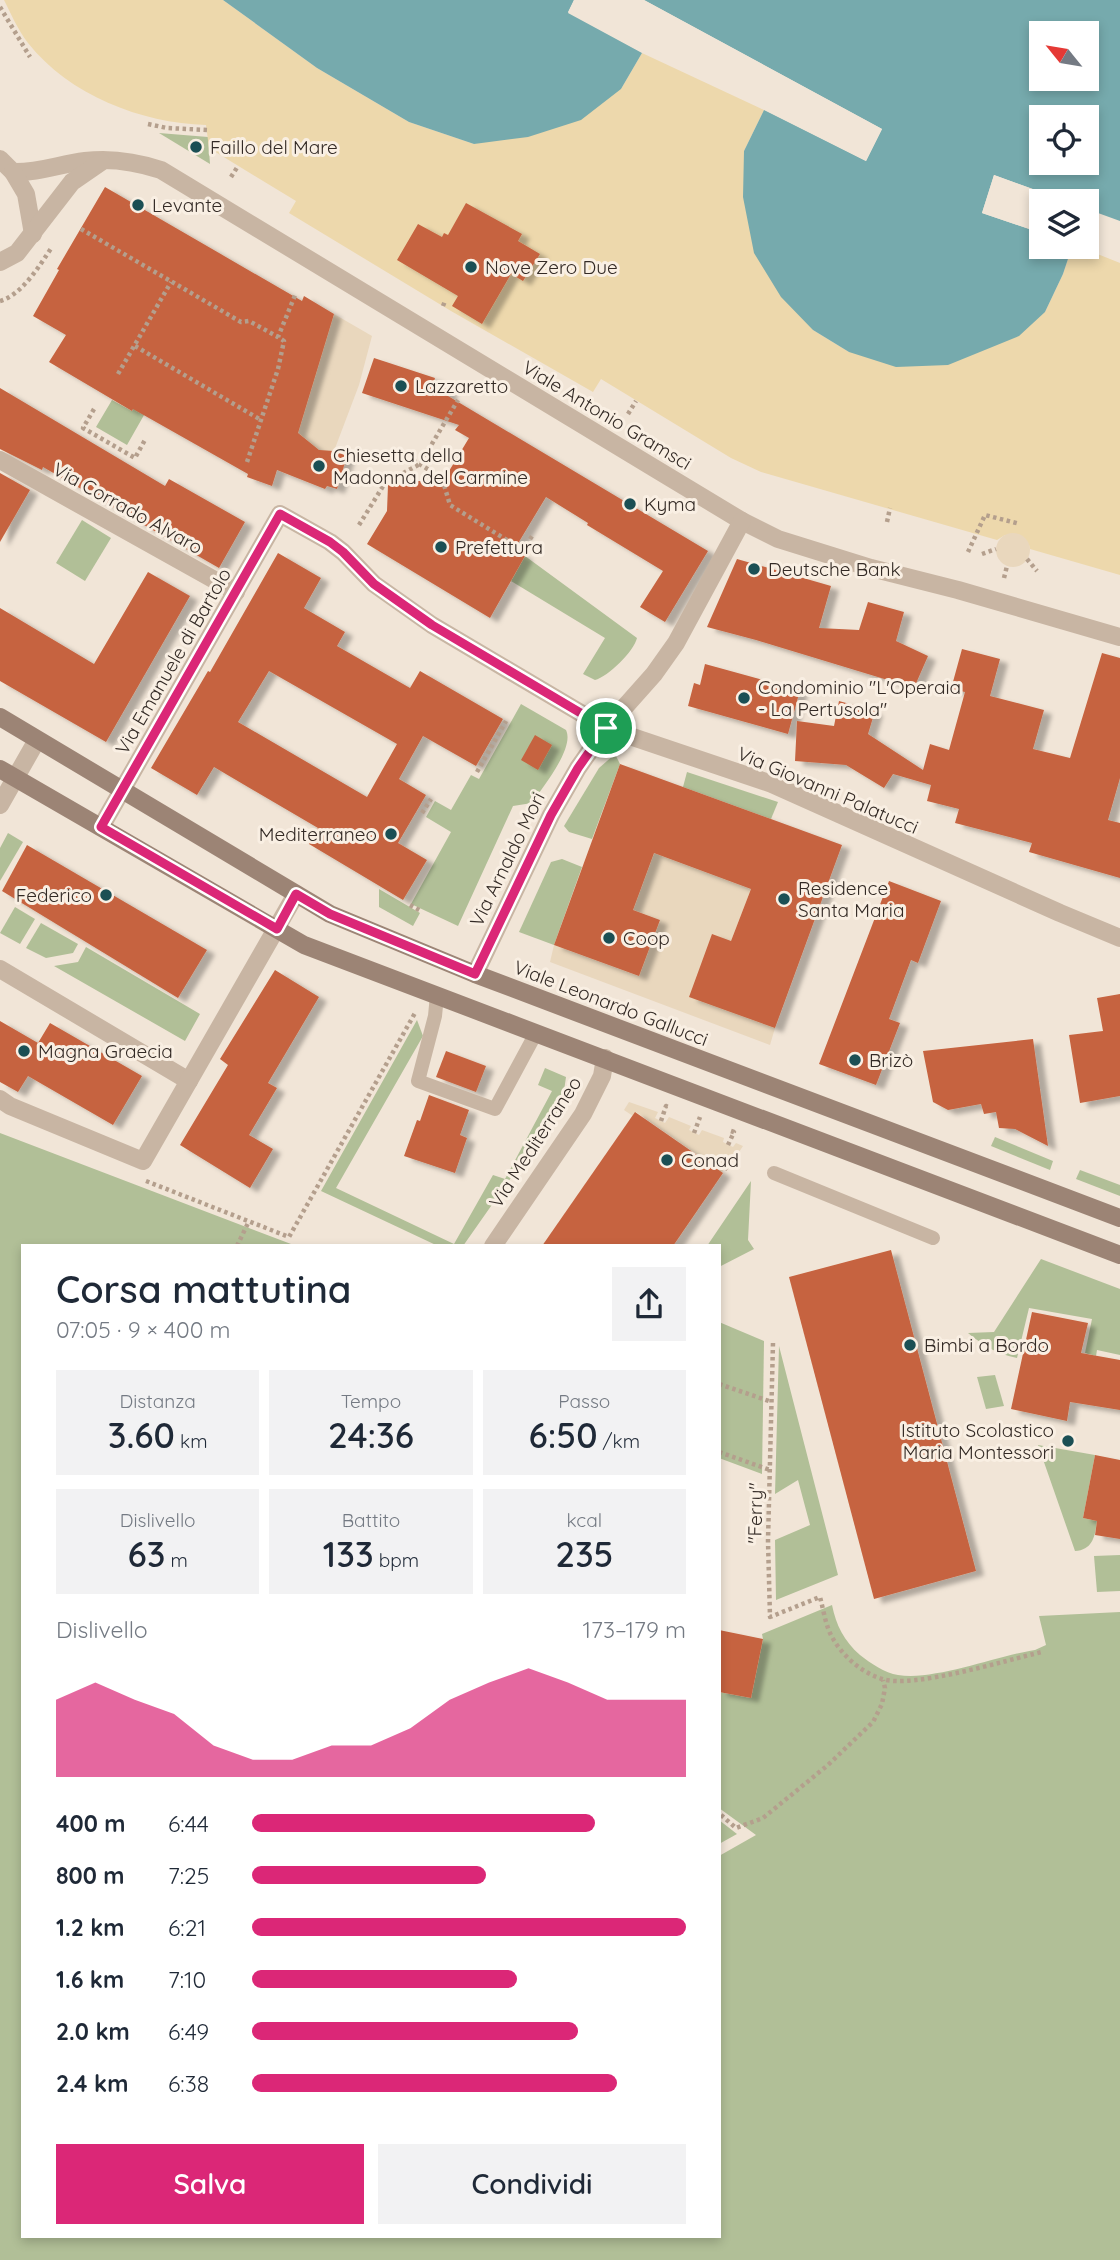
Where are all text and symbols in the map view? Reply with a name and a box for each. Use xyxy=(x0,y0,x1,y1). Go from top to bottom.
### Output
north arrow xyxy=(1029,21,1099,91)
map controls xyxy=(1029,21,1099,259)
button: locate xyxy=(1029,105,1099,175)
place label: Faillo del Mare xyxy=(210,135,338,159)
marker: Faillo del Mare xyxy=(188,139,204,155)
button: layers xyxy=(1029,189,1099,259)
place label: Levante xyxy=(152,193,222,217)
marker: Levante xyxy=(130,197,146,213)
place label: Nove Zero Due xyxy=(485,255,618,279)
marker: Nove Zero Due xyxy=(463,259,479,275)
street label: Viale Antonio Gramsci xyxy=(518,355,696,475)
place label: Lazzaretto xyxy=(415,374,508,398)
marker: Lazzaretto xyxy=(393,378,409,394)
place label: Chiesetta della Madonna del Carmine xyxy=(333,443,528,489)
street label: Via Corrado Alvaro xyxy=(49,457,207,559)
marker: Chiesetta della Madonna del Carmine xyxy=(311,458,327,474)
place label: Kyma xyxy=(644,492,696,516)
marker: Kyma xyxy=(622,496,638,512)
place label: Prefettura xyxy=(455,535,543,559)
marker: Prefettura xyxy=(433,539,449,555)
place label: Deutsche Bank xyxy=(768,557,901,581)
marker: Deutsche Bank xyxy=(746,561,762,577)
street label: Via Emanuele di Bartolo xyxy=(110,564,236,758)
place label: Condominio "L'Operaia - La Pertusola" xyxy=(758,675,961,721)
marker: Condominio "L'Operaia - La Pertusola" xyxy=(736,690,752,706)
pin xyxy=(576,698,636,758)
icon: arrive xyxy=(587,709,625,747)
street label: Via Giovanni Palatucci xyxy=(734,741,922,839)
street label: Via Arnaldo Mori xyxy=(464,788,550,930)
place label: Mediterraneo xyxy=(259,822,377,846)
marker: Mediterraneo xyxy=(383,826,399,842)
place label: Residence Santa Maria xyxy=(798,876,904,922)
place label: Federico xyxy=(16,883,92,907)
marker: Federico xyxy=(98,887,114,903)
marker: Residence Santa Maria xyxy=(776,891,792,907)
place label: Coop xyxy=(623,926,670,950)
marker: Coop xyxy=(601,930,617,946)
street label: Viale Leonardo Gallucci xyxy=(510,955,712,1051)
place label: Magna Graecia xyxy=(38,1039,173,1063)
marker: Magna Graecia xyxy=(16,1043,32,1059)
place label: Brizò xyxy=(869,1048,913,1072)
marker: Brizò xyxy=(847,1052,863,1068)
street label: Via Mediterraneo xyxy=(484,1072,586,1212)
place label: Conad xyxy=(681,1148,739,1172)
marker: Conad xyxy=(659,1152,675,1168)
text: Corsa mattutina xyxy=(56,1265,351,1313)
button: share xyxy=(612,1267,686,1341)
text: 07:05 · 9 × 400 m xyxy=(56,1315,231,1344)
place label: Bimbi a Bordo xyxy=(924,1333,1049,1357)
marker: Bimbi a Bordo xyxy=(902,1337,918,1353)
text: Distanza xyxy=(120,1389,196,1413)
text: Tempo xyxy=(341,1389,401,1413)
text: Passo xyxy=(558,1389,610,1413)
text: 3.60 xyxy=(108,1413,175,1457)
text: 24:36 xyxy=(328,1413,414,1457)
text: 6:50 xyxy=(529,1413,597,1457)
place label: Istituto Scolastico Maria Montessori xyxy=(901,1418,1054,1464)
text: km xyxy=(175,1429,208,1453)
text: /km xyxy=(597,1429,640,1453)
marker: Istituto Scolastico Maria Montessori xyxy=(1060,1433,1076,1449)
street label: "Ferry" xyxy=(742,1482,768,1544)
text: Dislivello xyxy=(120,1508,196,1532)
text: Battito xyxy=(342,1508,400,1532)
text: kcal xyxy=(567,1508,602,1532)
text: 63 xyxy=(127,1532,165,1576)
text: 133 xyxy=(323,1532,374,1576)
text: 235 xyxy=(555,1532,613,1576)
text: m xyxy=(165,1548,188,1572)
text: bpm xyxy=(374,1548,419,1572)
text: Dislivello xyxy=(56,1615,148,1644)
text: 173–179 m xyxy=(583,1615,686,1644)
text: 400 m xyxy=(56,1809,125,1838)
text: 6:44 xyxy=(168,1809,209,1838)
text: 800 m xyxy=(56,1861,125,1890)
text: 7:25 xyxy=(168,1861,209,1890)
text: 1.2 km xyxy=(56,1913,125,1942)
text: 6:21 xyxy=(168,1913,206,1942)
text: 1.6 km xyxy=(56,1965,124,1994)
text: 7:10 xyxy=(168,1965,206,1994)
text: 2.0 km xyxy=(56,2017,130,2046)
text: 6:49 xyxy=(168,2017,209,2046)
text: 2.4 km xyxy=(56,2069,128,2098)
text: 6:38 xyxy=(168,2069,209,2098)
button: Salva xyxy=(56,2144,364,2224)
button: Condividi xyxy=(378,2144,686,2224)

